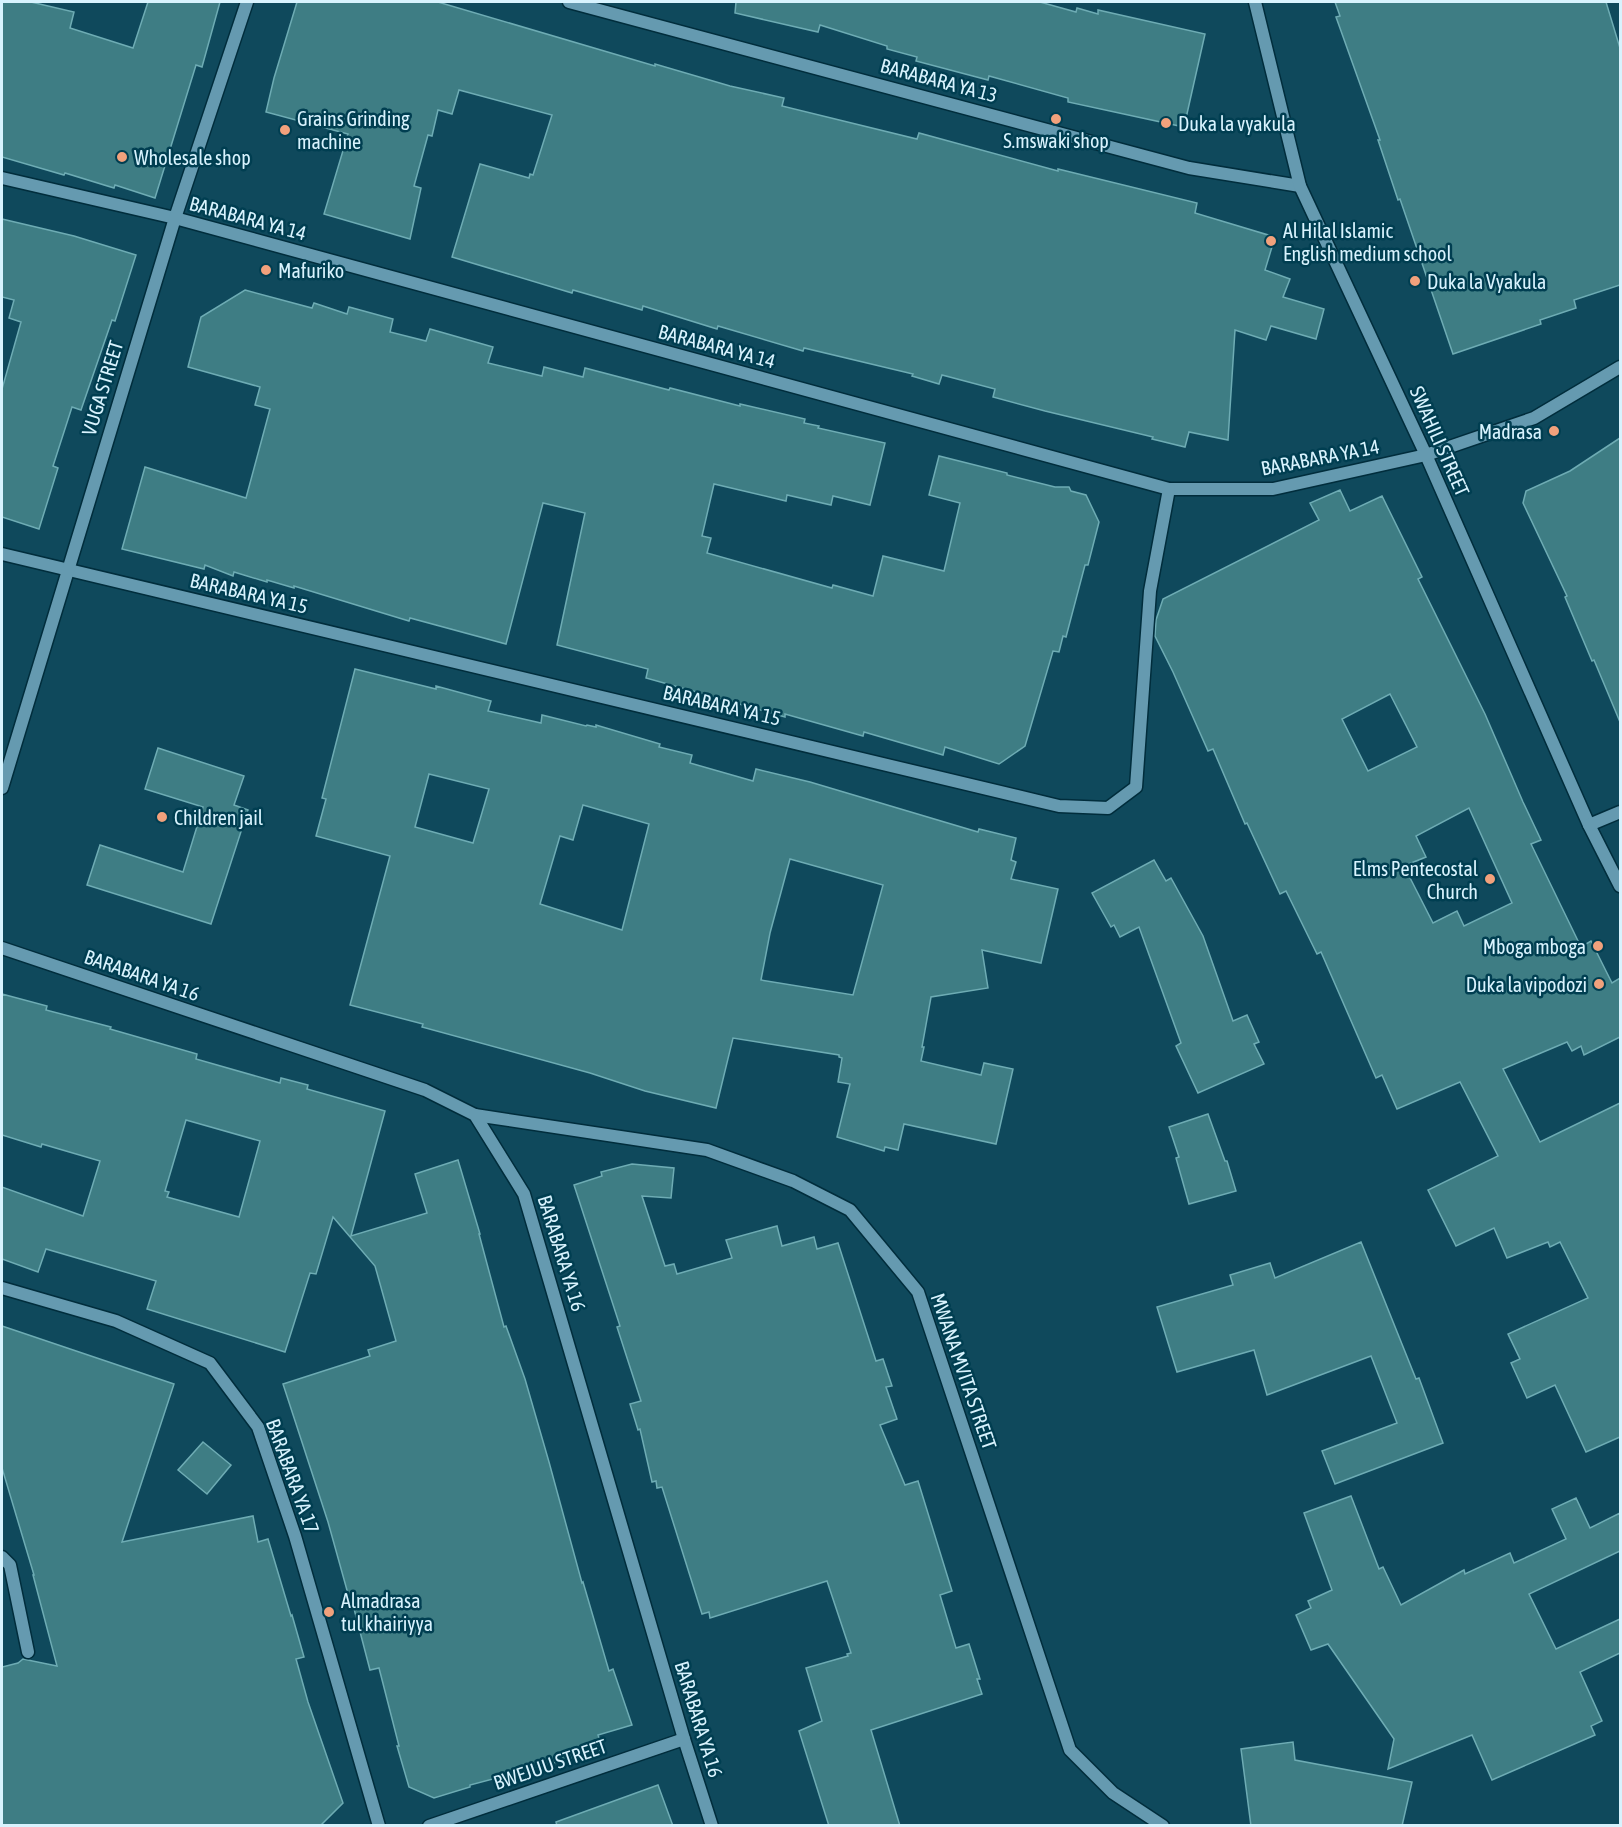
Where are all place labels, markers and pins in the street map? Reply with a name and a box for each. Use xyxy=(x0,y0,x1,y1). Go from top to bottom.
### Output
place label: Grains Grinding machine xyxy=(297,107,410,153)
marker: S.mswaki shop xyxy=(1049,112,1063,126)
place label: Duka la vyakula xyxy=(1178,112,1296,135)
marker: Duka la vyakula xyxy=(1159,116,1173,130)
marker: Grains Grinding machine xyxy=(278,123,292,137)
place label: S.mswaki shop xyxy=(1003,129,1109,152)
place label: Wholesale shop xyxy=(134,146,251,169)
marker: Wholesale shop xyxy=(115,150,129,164)
place label: Al Hilal Islamic English medium school xyxy=(1283,219,1452,265)
marker: Al Hilal Islamic English medium school xyxy=(1264,234,1278,248)
place label: Mafuriko xyxy=(278,259,344,282)
marker: Mafuriko xyxy=(259,263,273,277)
place label: Duka la Vyakula xyxy=(1427,270,1546,293)
marker: Duka la Vyakula xyxy=(1408,274,1422,288)
place label: Madrasa xyxy=(1479,420,1542,443)
marker: Madrasa xyxy=(1547,424,1561,438)
place label: Children jail xyxy=(174,806,264,829)
marker: Children jail xyxy=(155,810,169,824)
place label: Elms Pentecostal Church xyxy=(1353,857,1479,903)
marker: Elms Pentecostal Church xyxy=(1483,872,1497,886)
place label: Mboga mboga xyxy=(1483,935,1586,958)
marker: Mboga mboga xyxy=(1591,939,1605,953)
place label: Duka la vipodozi xyxy=(1466,973,1587,996)
marker: Duka la vipodozi xyxy=(1592,977,1606,991)
place label: Almadrasa tul khairiyya xyxy=(341,1589,433,1635)
marker: Almadrasa tul khairiyya xyxy=(322,1605,336,1619)

